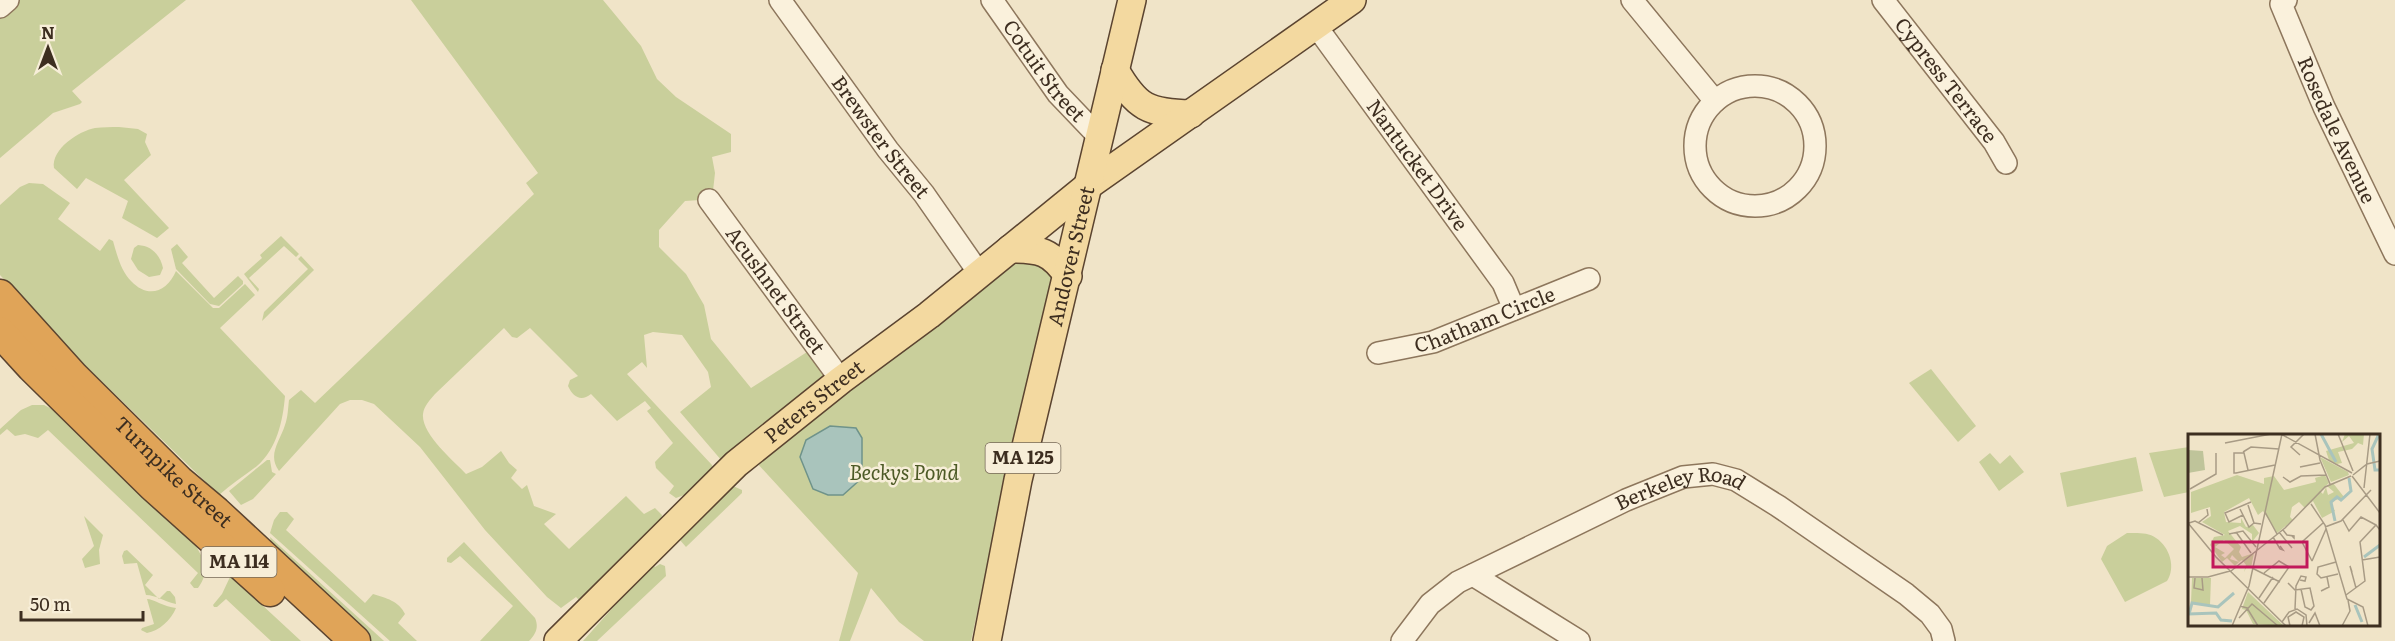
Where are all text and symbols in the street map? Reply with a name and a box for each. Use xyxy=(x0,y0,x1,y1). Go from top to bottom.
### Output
street label: Cypress Terrace xyxy=(1889,10,2006,148)
street label: Cotuit Street xyxy=(997,13,1094,127)
north arrow xyxy=(18,18,78,78)
text: N xyxy=(41,20,55,44)
street label: Rosedale Avenue xyxy=(2291,51,2385,208)
street label: Brewster Street xyxy=(826,68,938,204)
street label: Nantucket Drive xyxy=(1361,92,1477,236)
street label: Andover Street xyxy=(1038,183,1100,329)
street label: Acushnet Street xyxy=(720,219,834,359)
street label: Chatham Circle xyxy=(1411,277,1559,358)
street label: Peters Street xyxy=(757,351,869,449)
street label: Turnpike Street xyxy=(108,408,240,534)
inset map xyxy=(2188,434,2380,626)
road number: MA 125 xyxy=(986,443,1060,473)
park label: Beckys Pond xyxy=(849,456,959,486)
street label: Berkeley Road xyxy=(1609,457,1753,516)
road number: MA 114 xyxy=(202,547,276,577)
scale bar xyxy=(21,584,142,622)
text: 50 m xyxy=(30,590,71,617)

